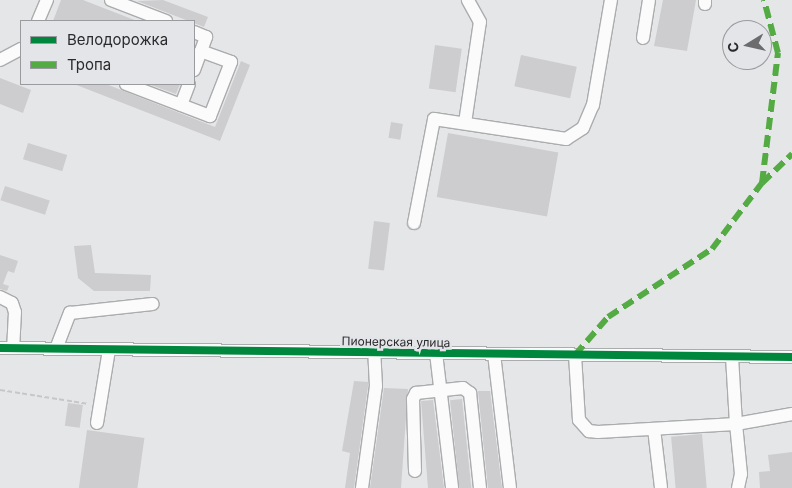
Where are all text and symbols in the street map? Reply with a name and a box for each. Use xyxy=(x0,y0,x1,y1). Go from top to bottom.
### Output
legend xyxy=(20,20,195,85)
north arrow xyxy=(722,20,772,70)
text: Велодорожка xyxy=(67,30,168,49)
text: С xyxy=(723,41,742,54)
text: Тропа xyxy=(67,55,111,74)
street label: Пионерская улица xyxy=(341,334,451,350)

